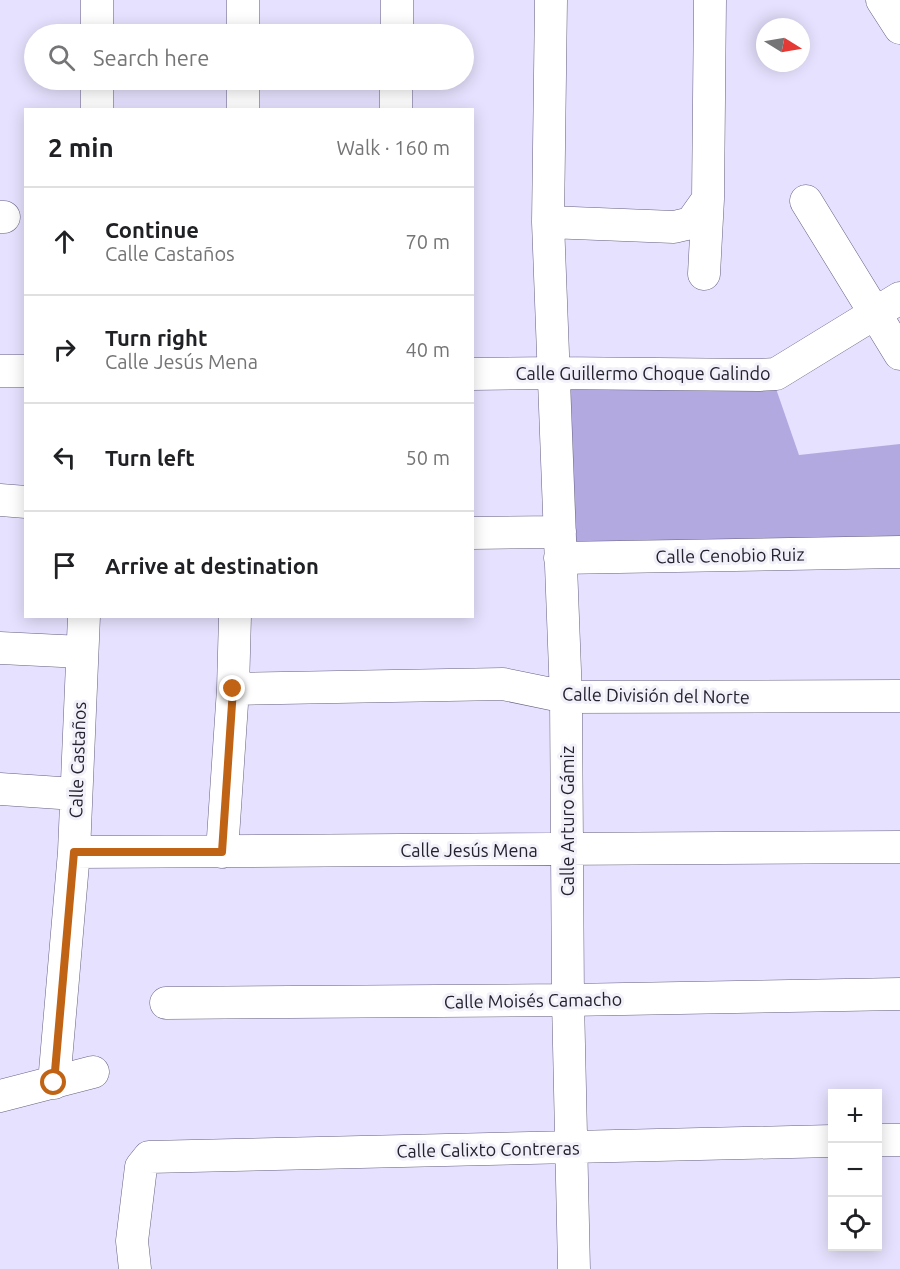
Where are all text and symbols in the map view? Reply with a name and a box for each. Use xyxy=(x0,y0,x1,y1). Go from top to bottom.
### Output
north arrow xyxy=(756,18,810,72)
search box xyxy=(24,24,474,90)
icon: search xyxy=(45,41,78,74)
text: Search here xyxy=(93,45,209,70)
text: 2 min xyxy=(48,133,114,162)
text: Walk · 160 m xyxy=(337,136,450,159)
text: Continue xyxy=(105,217,199,242)
icon: ahead xyxy=(48,225,81,258)
text: 70 m xyxy=(406,230,450,253)
text: Calle Castaños xyxy=(105,242,235,265)
text: Turn right xyxy=(105,325,207,350)
icon: right xyxy=(48,333,81,366)
text: 40 m xyxy=(406,338,450,361)
text: Calle Jesús Mena xyxy=(105,350,258,373)
street label: Calle Guillermo Choque Galindo xyxy=(515,363,771,383)
icon: left xyxy=(48,441,81,474)
text: Turn left xyxy=(105,445,195,470)
text: 50 m xyxy=(406,446,450,469)
street label: Calle Cenobio Ruiz xyxy=(655,544,805,566)
icon: arrive xyxy=(48,549,81,582)
text: Arrive at destination xyxy=(105,553,319,578)
route end xyxy=(219,675,245,701)
street label: Calle División del Norte xyxy=(562,683,750,707)
street label: Calle Castaños xyxy=(65,701,89,819)
street label: Calle Arturo Gámiz xyxy=(557,746,577,896)
street label: Calle Jesús Mena xyxy=(400,840,538,860)
street label: Calle Moisés Camacho xyxy=(444,988,622,1012)
route start xyxy=(40,1069,66,1095)
map controls xyxy=(828,1089,882,1251)
button: + xyxy=(828,1089,882,1143)
street label: Calle Calixto Contreras xyxy=(396,1137,580,1161)
button: − xyxy=(828,1143,882,1197)
button: locate xyxy=(828,1197,882,1251)

